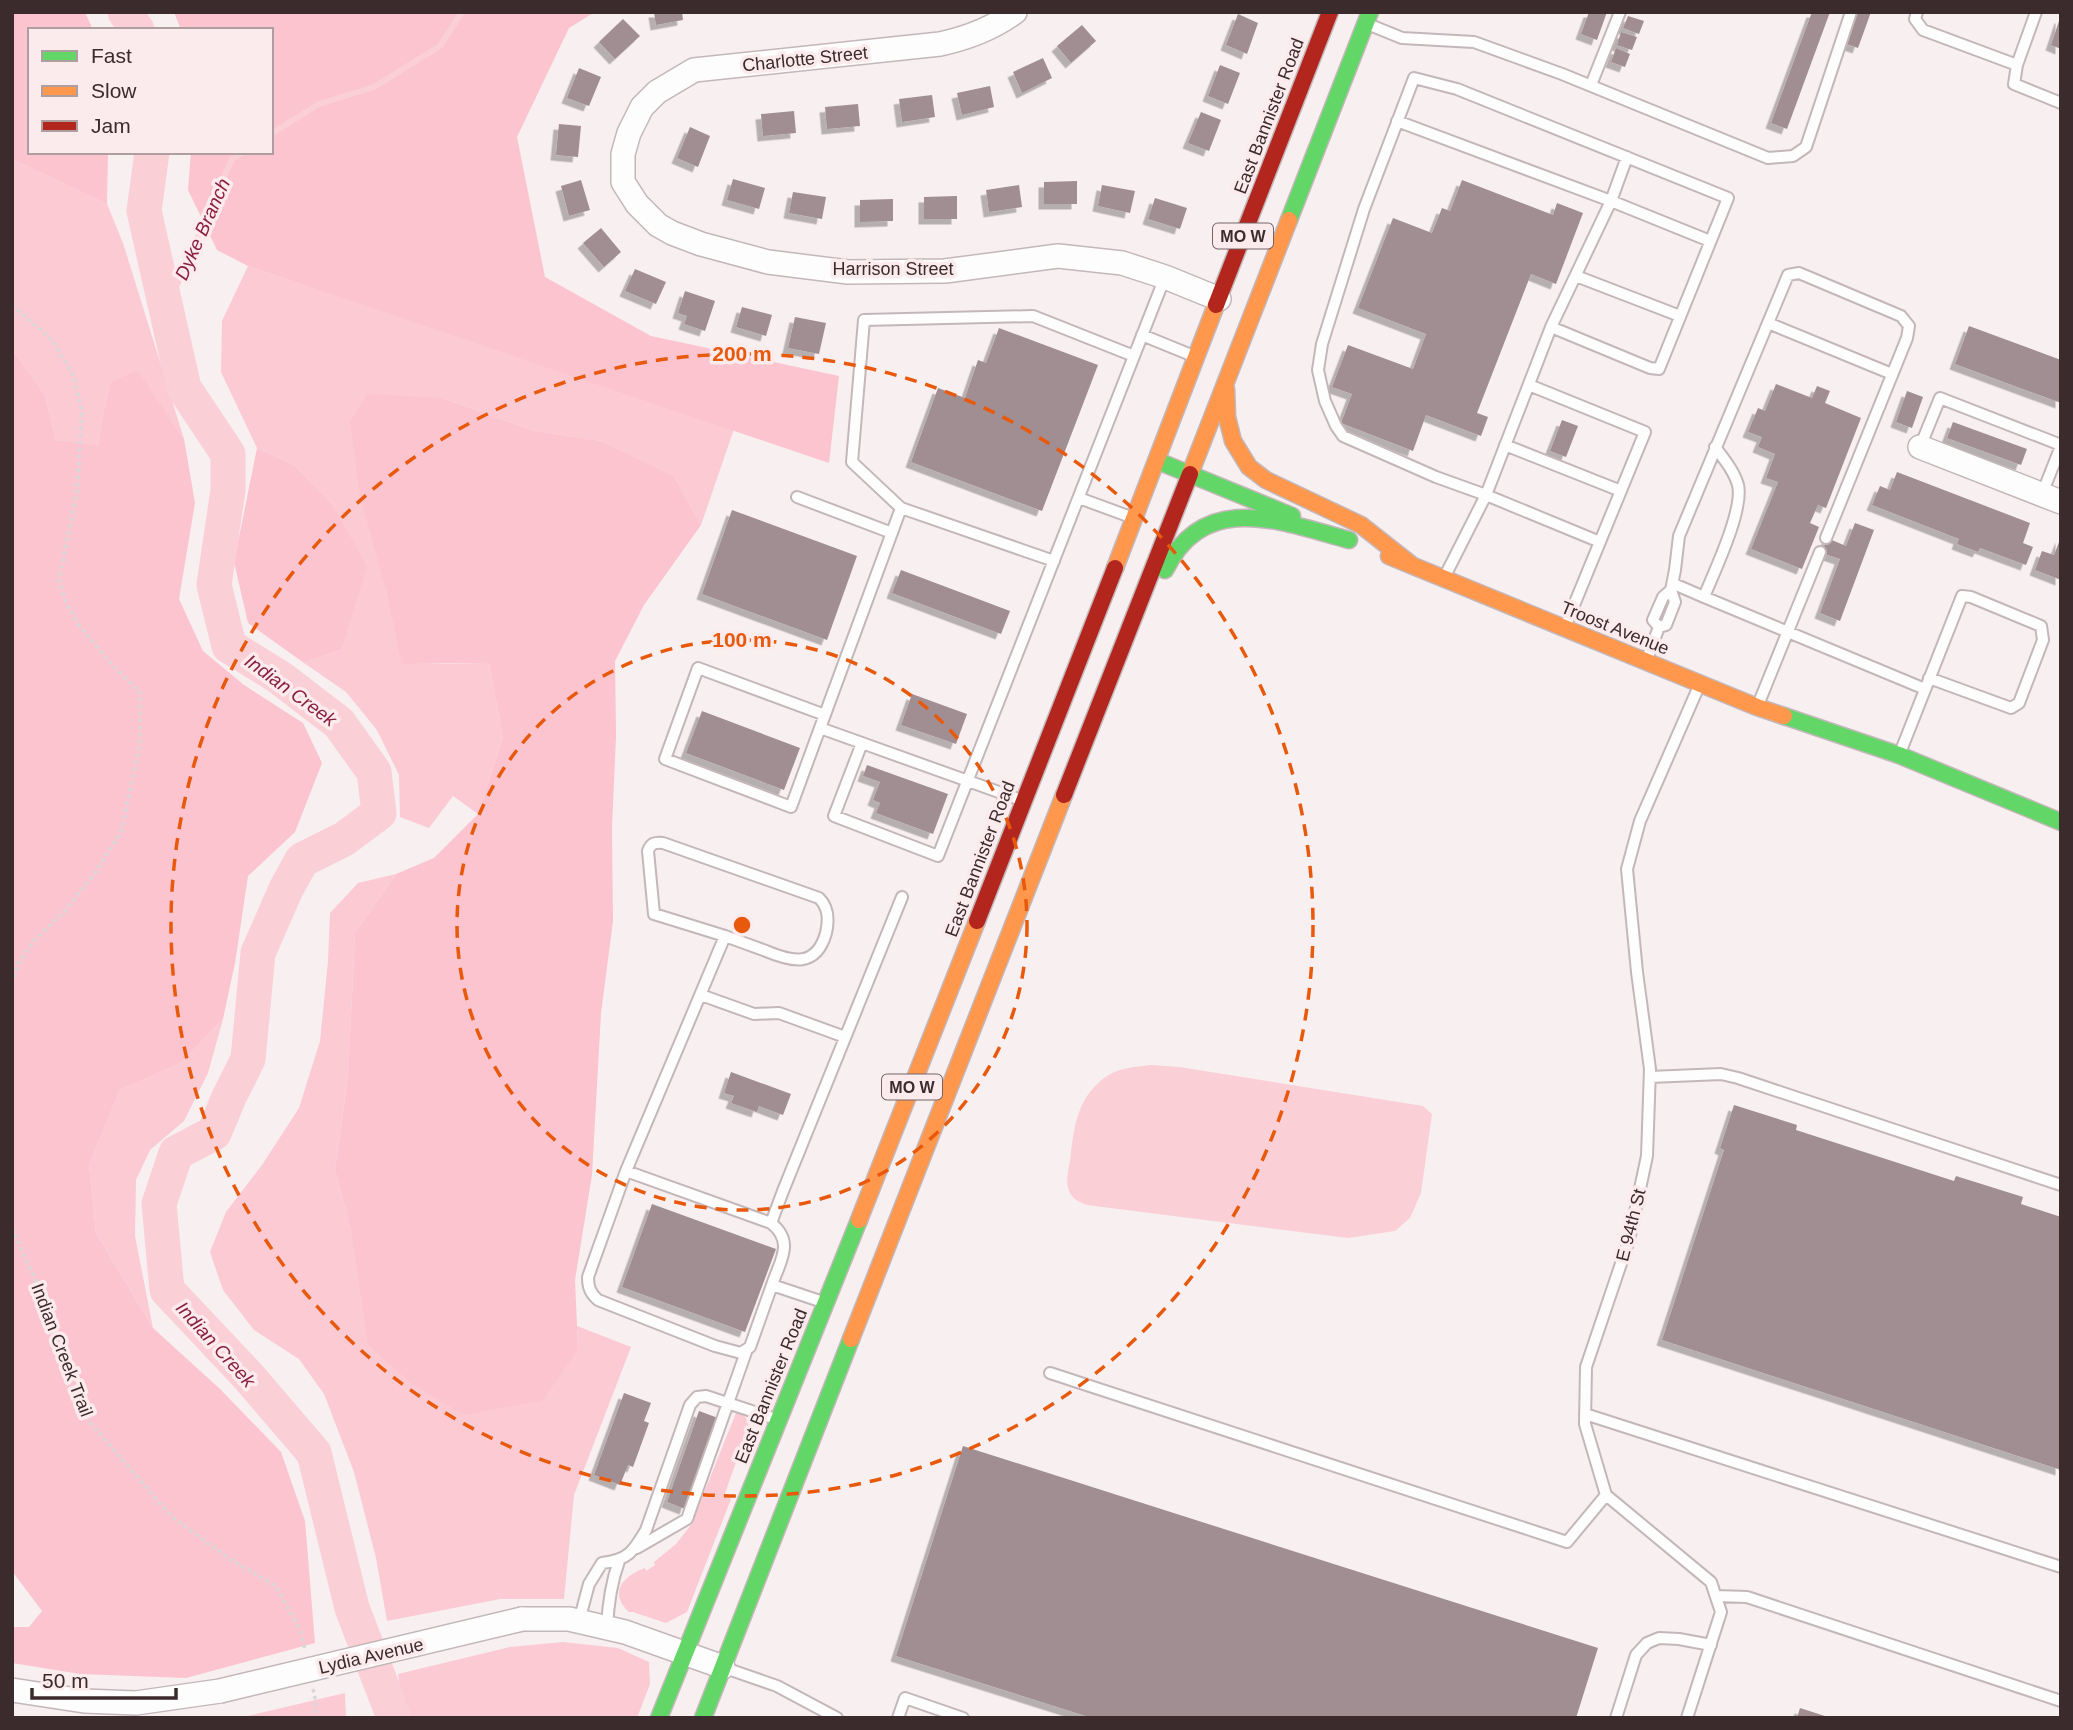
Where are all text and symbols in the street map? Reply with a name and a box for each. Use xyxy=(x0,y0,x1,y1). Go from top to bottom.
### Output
legend xyxy=(28,28,273,154)
street label: East Bannister Road xyxy=(1230,35,1308,197)
street label: Charlotte Street xyxy=(741,42,869,76)
text: Fast xyxy=(91,44,132,67)
text: Slow xyxy=(91,79,137,102)
text: Jam xyxy=(91,114,131,137)
water label: Dyke Branch xyxy=(171,175,234,283)
road number: MO W xyxy=(1213,224,1273,248)
street label: Harrison Street xyxy=(832,259,954,279)
text: 200 m xyxy=(712,342,772,365)
street label: Troost Avenue xyxy=(1558,597,1672,659)
text: 100 m xyxy=(712,628,772,651)
water label: Indian Creek xyxy=(241,650,342,731)
street label: East Bannister Road xyxy=(941,778,1019,940)
centre of rings xyxy=(730,913,754,937)
road number: MO W xyxy=(882,1074,942,1100)
street label: E 94th St xyxy=(1612,1187,1650,1263)
street label: Indian Creek Trail xyxy=(27,1281,97,1419)
water label: Indian Creek xyxy=(172,1297,260,1393)
street label: East Bannister Road xyxy=(731,1306,811,1466)
street label: Lydia Avenue xyxy=(317,1634,425,1678)
scale bar xyxy=(32,1656,175,1700)
text: 50 m xyxy=(42,1669,89,1692)

